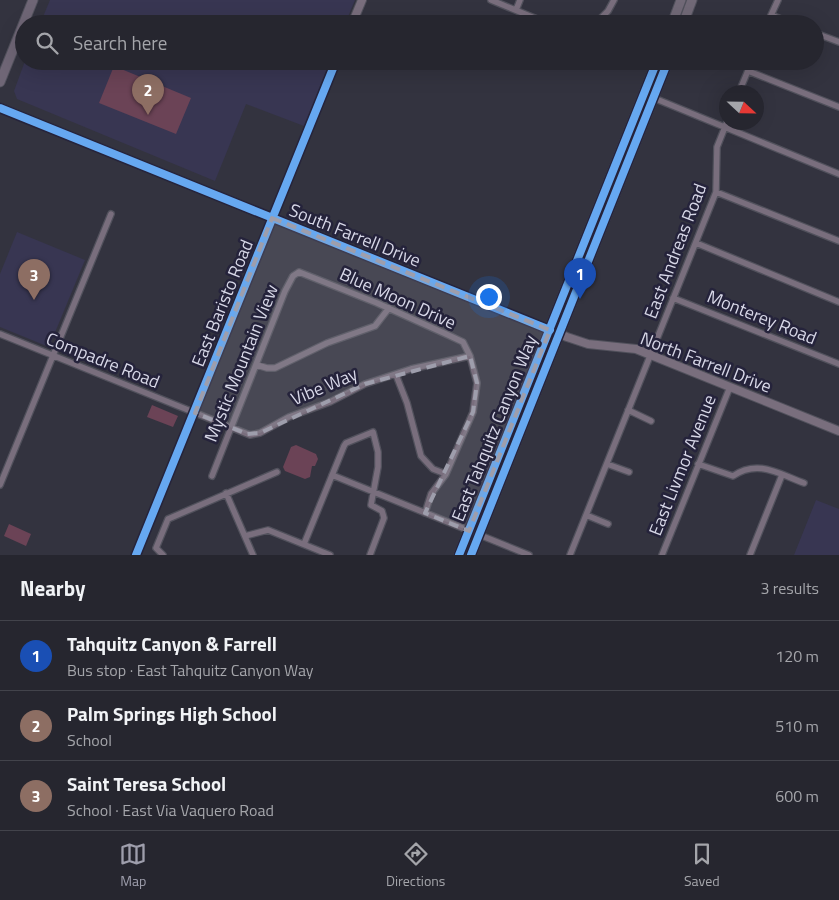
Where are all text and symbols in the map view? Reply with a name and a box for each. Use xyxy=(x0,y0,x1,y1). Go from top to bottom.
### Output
search box xyxy=(15,15,824,70)
text: Search here xyxy=(73,28,167,57)
icon: search xyxy=(33,29,61,57)
pin: 2 xyxy=(132,74,164,115)
north arrow xyxy=(719,85,764,130)
street label: East Andreas Road xyxy=(637,179,713,323)
street label: South Farrell Drive xyxy=(285,196,425,274)
street label: East Baristo Road xyxy=(184,235,260,371)
pin: 1 xyxy=(564,258,596,299)
pin: 3 xyxy=(18,259,50,300)
street label: Blue Moon Drive xyxy=(335,260,461,336)
street label: Mystic Mountain View xyxy=(197,280,285,446)
street label: Monterey Road xyxy=(703,283,821,351)
your location xyxy=(476,284,502,310)
street label: Compadre Road xyxy=(42,325,164,395)
street label: North Farrell Drive xyxy=(636,325,776,399)
street label: East Tahquitz Canyon Way xyxy=(444,330,544,525)
street label: Vibe Way xyxy=(286,360,362,412)
street label: East Livmor Avenue xyxy=(641,390,723,540)
text: Nearby xyxy=(20,572,85,604)
text: 3 results xyxy=(760,576,819,600)
text: Tahquitz Canyon & Farrell xyxy=(67,629,277,658)
text: 1 xyxy=(32,644,40,668)
text: 120 m xyxy=(775,644,819,668)
text: Bus stop · East Tahquitz Canyon Way xyxy=(67,658,314,682)
text: Palm Springs High School xyxy=(67,699,277,728)
text: 2 xyxy=(32,714,40,738)
text: 510 m xyxy=(775,714,819,738)
text: School xyxy=(67,728,112,752)
text: Saint Teresa School xyxy=(67,769,226,798)
text: 3 xyxy=(32,784,40,808)
text: 600 m xyxy=(775,784,819,808)
text: School · East Via Vaquero Road xyxy=(67,798,274,822)
tab: Map xyxy=(119,840,147,891)
tab: Directions xyxy=(386,840,445,891)
tab: Saved xyxy=(684,840,720,891)

